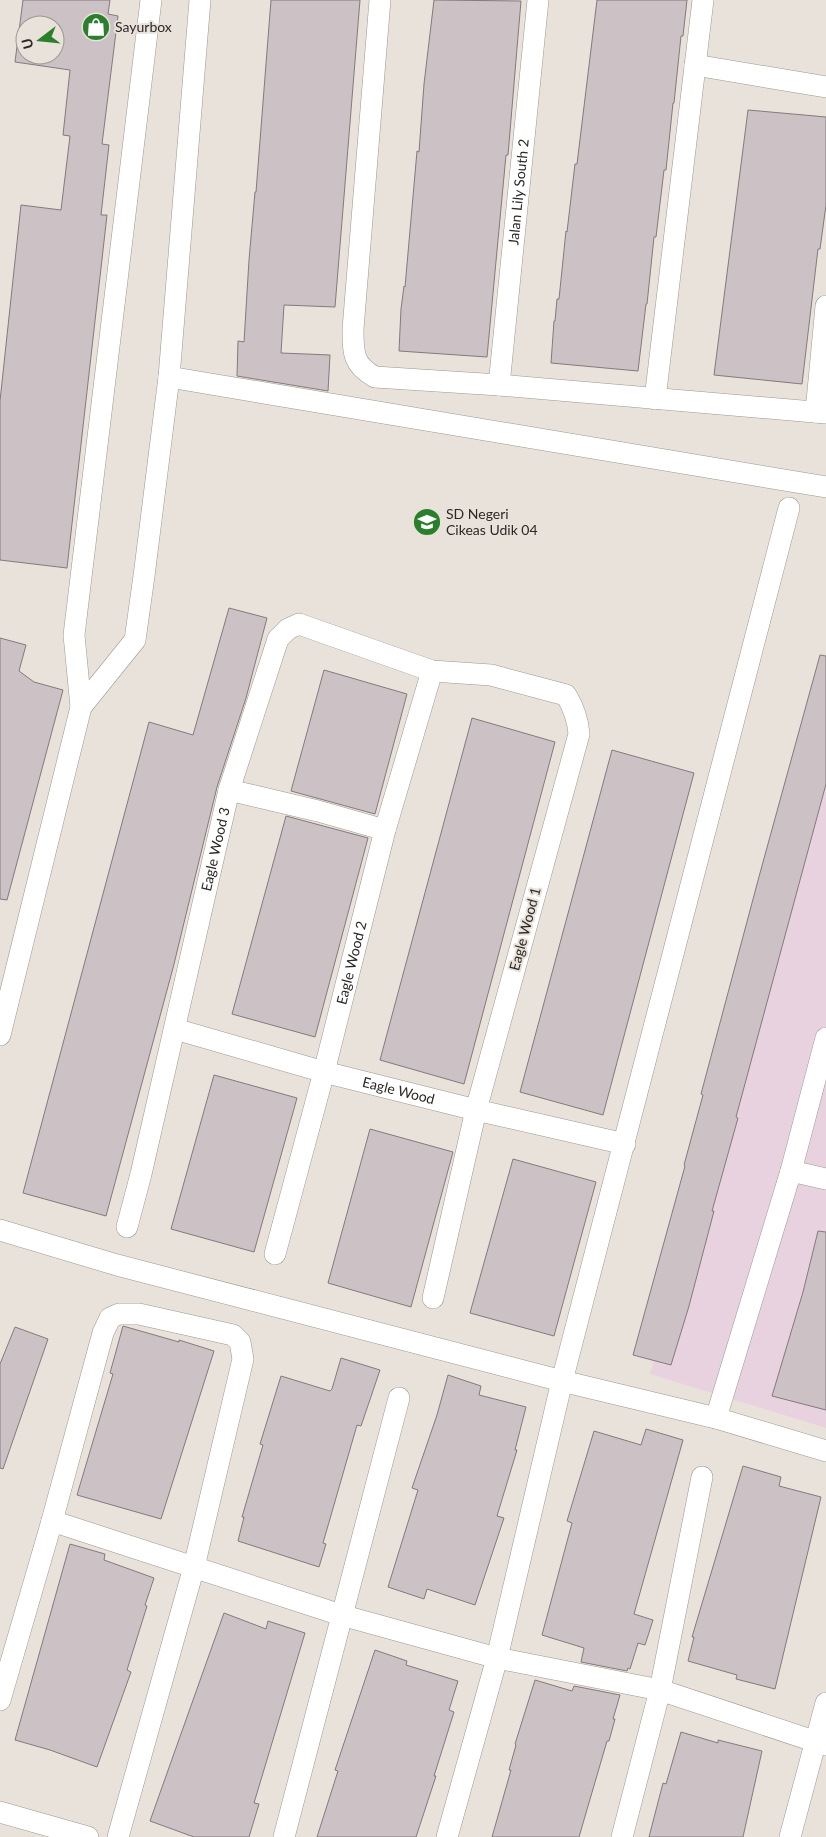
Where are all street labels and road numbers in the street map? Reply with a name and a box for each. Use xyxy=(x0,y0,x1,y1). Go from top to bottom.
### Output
street label: Jalan Lily South 2 xyxy=(504,138,532,246)
street label: Eagle Wood 3 xyxy=(197,806,233,893)
street label: Eagle Wood 1 xyxy=(505,885,544,972)
street label: Eagle Wood 2 xyxy=(332,919,370,1006)
street label: Eagle Wood xyxy=(361,1073,437,1107)

